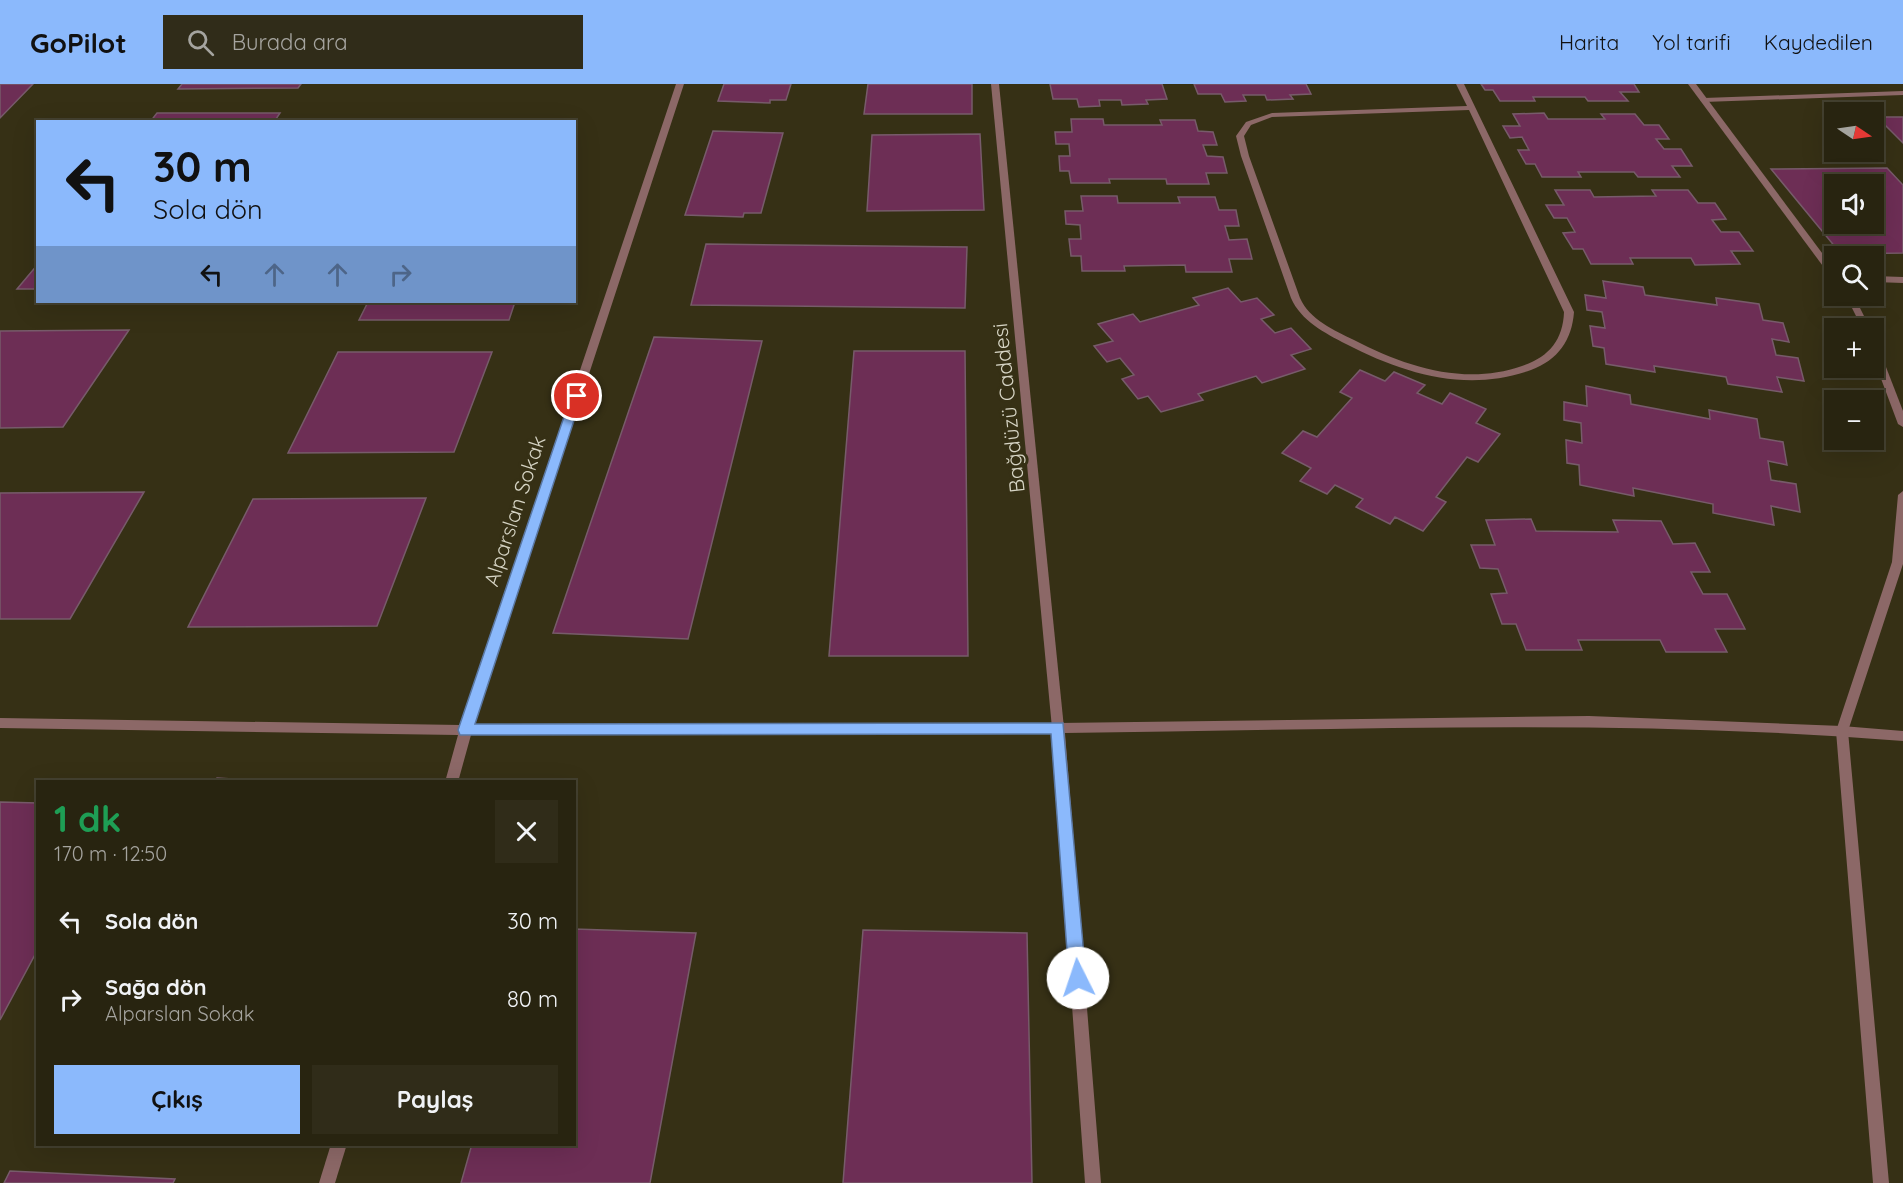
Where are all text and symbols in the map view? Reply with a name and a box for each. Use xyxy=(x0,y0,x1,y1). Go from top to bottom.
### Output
search box xyxy=(163,15,583,69)
text: GoPilot xyxy=(30,25,127,60)
icon: search xyxy=(184,26,217,59)
text: Burada ara xyxy=(232,28,348,56)
text: Harita xyxy=(1559,29,1619,55)
text: Yol tarifi xyxy=(1652,29,1731,55)
text: Kaydedilen xyxy=(1764,29,1873,55)
north arrow xyxy=(1824,102,1884,162)
map controls xyxy=(1824,102,1884,450)
text: 30 m xyxy=(153,140,252,193)
icon: left xyxy=(54,144,132,222)
button: sound xyxy=(1824,174,1884,234)
text: Sola dön xyxy=(153,192,263,226)
button: search xyxy=(1824,246,1884,306)
icon: left xyxy=(195,258,228,291)
icon: ahead xyxy=(258,258,291,291)
icon: ahead xyxy=(321,258,354,291)
icon: right xyxy=(384,258,417,291)
button: + xyxy=(1824,318,1884,378)
street label: Bağdüzü Caddesi xyxy=(986,322,1030,494)
pin xyxy=(551,370,602,421)
icon: arrive xyxy=(560,379,593,412)
button: − xyxy=(1824,390,1884,450)
street label: Alparslan Sokak xyxy=(477,432,551,589)
text: 1 dk xyxy=(54,796,121,841)
button: close xyxy=(495,800,558,863)
text: 170 m · 12:50 xyxy=(54,841,167,866)
icon: left xyxy=(54,905,87,938)
text: Sola dön xyxy=(105,907,198,935)
text: 30 m xyxy=(507,907,558,935)
position arrow xyxy=(1046,946,1110,1010)
text: Sağa dön xyxy=(105,973,207,1001)
icon: right xyxy=(54,983,87,1016)
text: 80 m xyxy=(507,985,558,1013)
text: Alparslan Sokak xyxy=(105,1001,254,1026)
button: Çıkış xyxy=(54,1065,300,1134)
button: Paylaş xyxy=(312,1065,558,1134)

